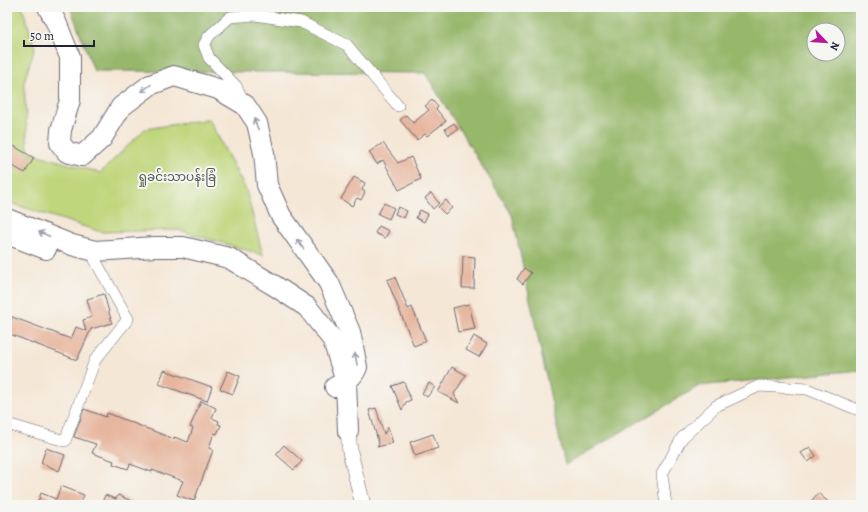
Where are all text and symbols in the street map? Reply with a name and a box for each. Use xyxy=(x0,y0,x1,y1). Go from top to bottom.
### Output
scale bar xyxy=(24,22,94,48)
north arrow xyxy=(806,22,846,62)
text: 50 m xyxy=(30,28,54,44)
text: N xyxy=(826,39,843,53)
one-way arrow xyxy=(141,84,152,92)
one-way arrow xyxy=(252,119,259,131)
park label: ရှုခင်းသာပန်းခြံ xyxy=(138,168,216,187)
one-way arrow xyxy=(39,229,51,237)
one-way arrow xyxy=(296,238,304,249)
one-way arrow xyxy=(352,353,360,366)

